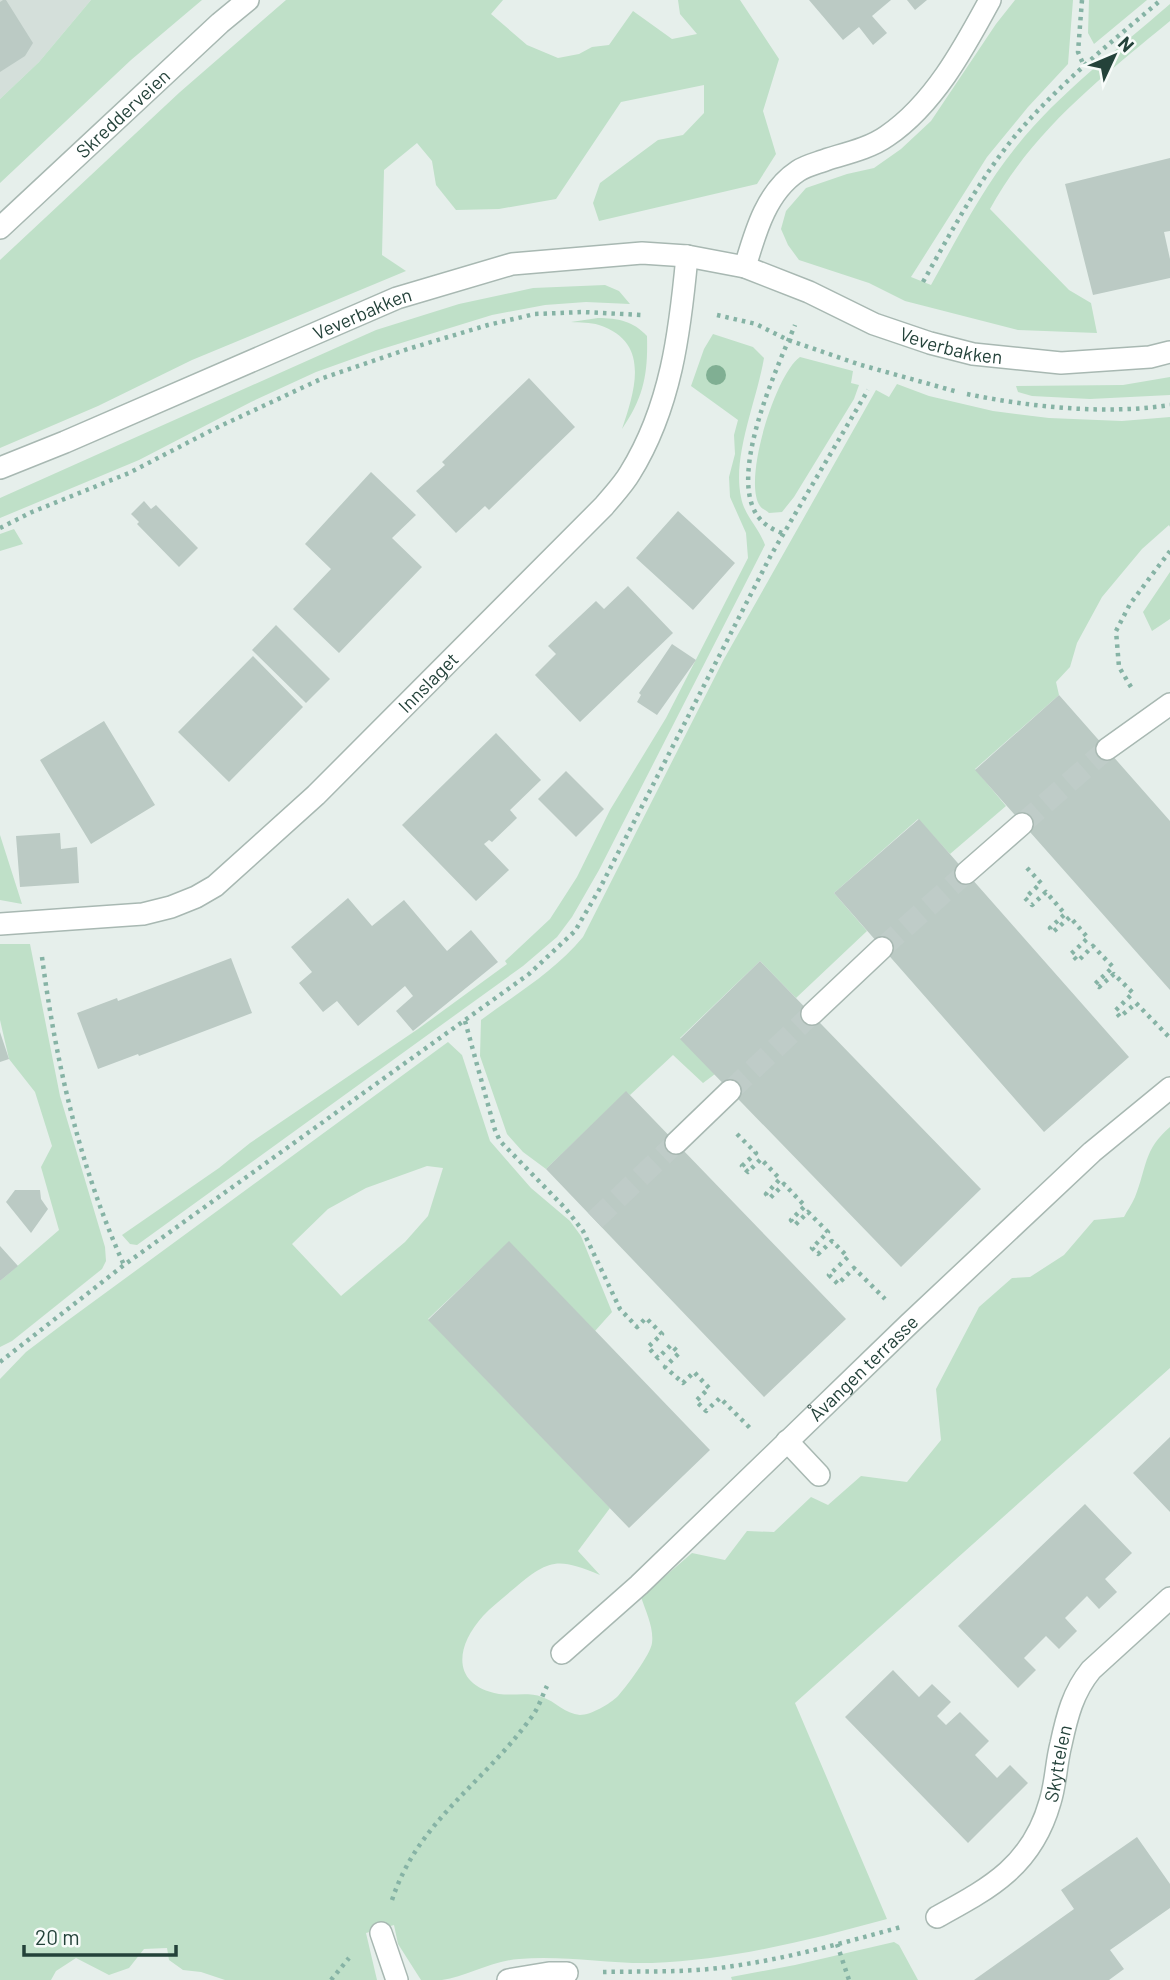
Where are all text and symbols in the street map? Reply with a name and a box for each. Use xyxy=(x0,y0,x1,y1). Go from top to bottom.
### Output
north arrow xyxy=(1079,21,1149,91)
text: N xyxy=(1114,31,1139,56)
street label: Skredderveien xyxy=(71,64,174,162)
street label: Veverbakken xyxy=(309,282,414,344)
street label: Veverbakken xyxy=(897,322,1004,368)
street label: Innslaget xyxy=(393,647,463,717)
street label: Åvangen terrasse xyxy=(804,1310,922,1425)
street label: Skyttelen xyxy=(1039,1723,1076,1805)
scale bar xyxy=(24,1913,177,1957)
text: 20 m xyxy=(35,1924,80,1949)

